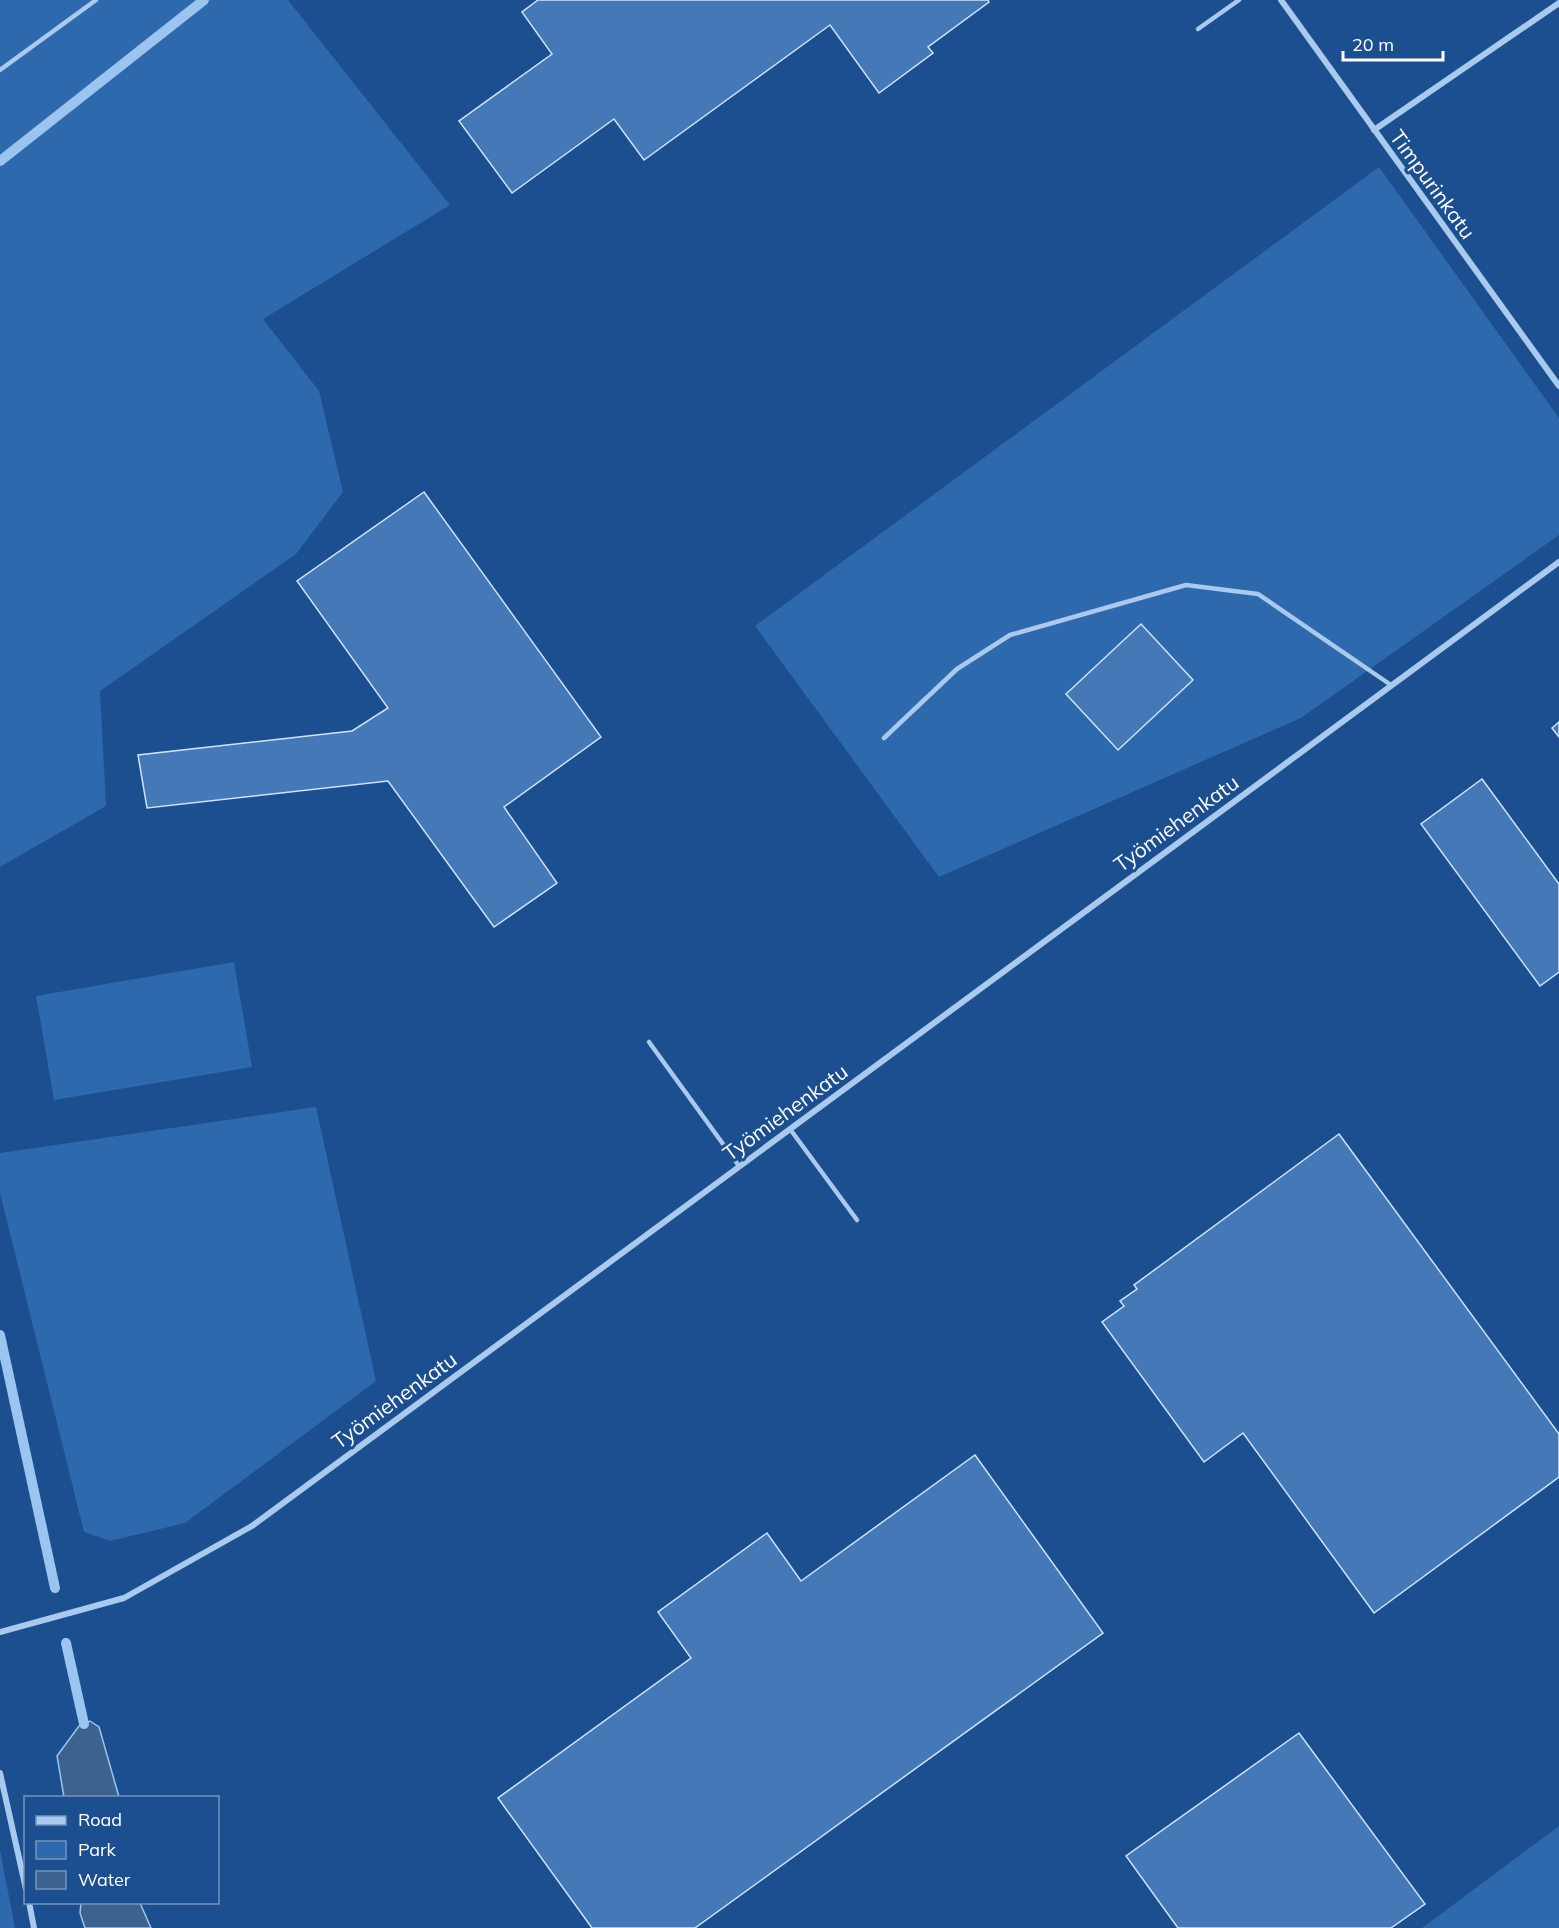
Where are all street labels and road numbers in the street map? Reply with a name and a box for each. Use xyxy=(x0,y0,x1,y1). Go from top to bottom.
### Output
street label: Timpurinkatu xyxy=(1385,124,1481,244)
street label: Työmiehenkatu xyxy=(1109,769,1243,877)
street label: Työmiehenkatu xyxy=(718,1058,852,1166)
street label: Työmiehenkatu xyxy=(327,1346,461,1454)

